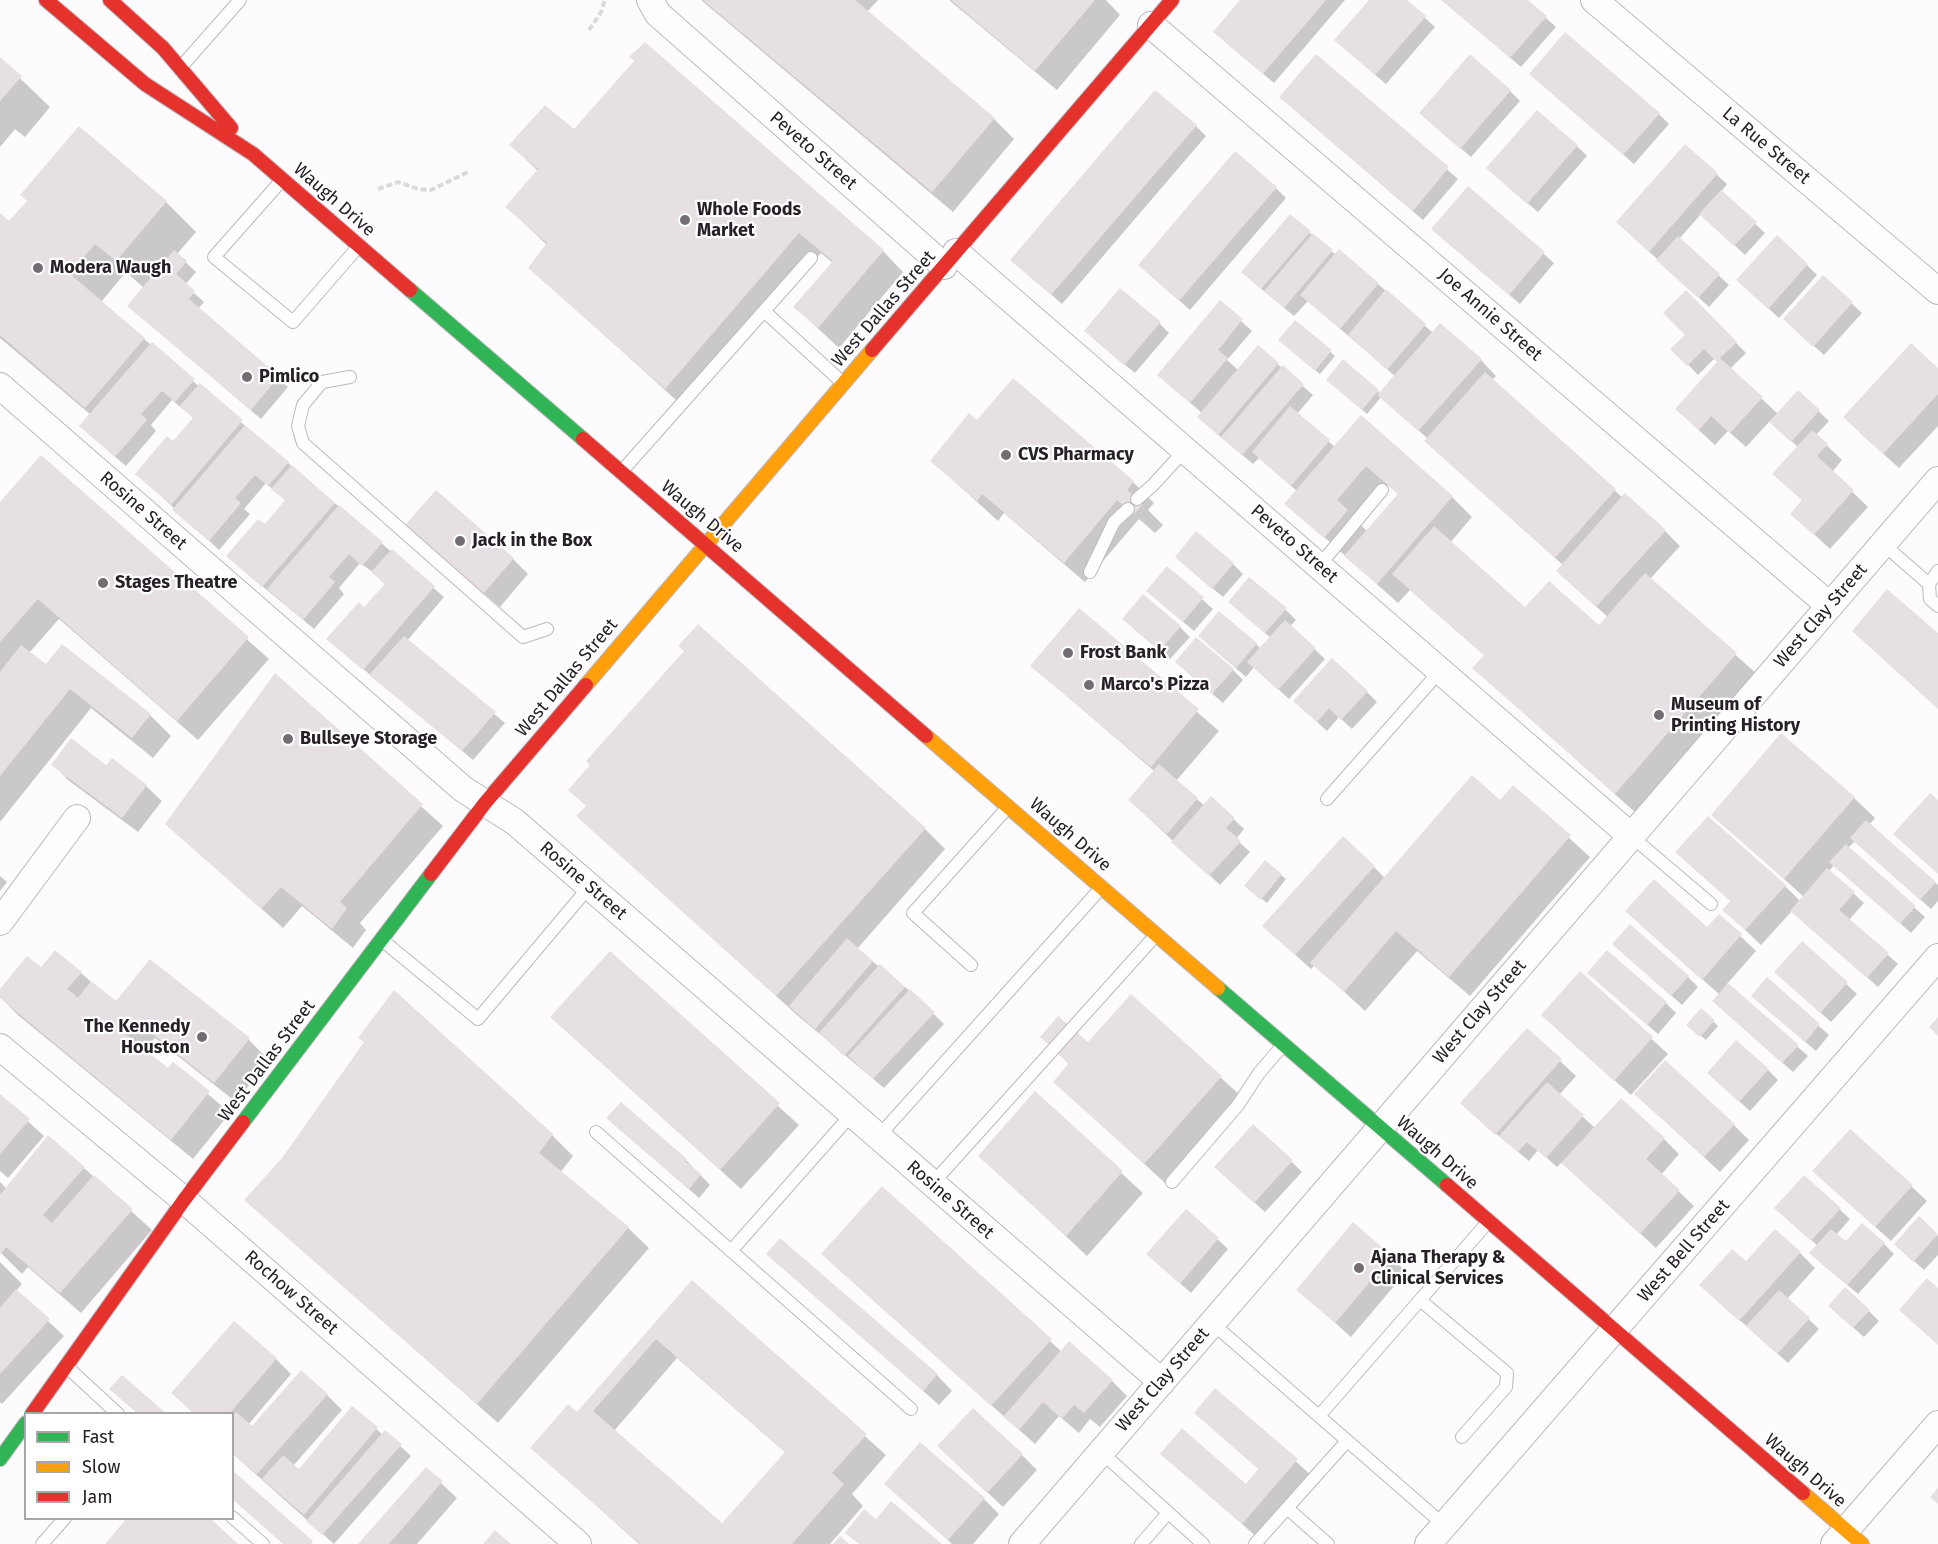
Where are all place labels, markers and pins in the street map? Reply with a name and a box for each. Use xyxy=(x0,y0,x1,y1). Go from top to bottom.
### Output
place label: Whole Foods Market xyxy=(697,199,801,242)
marker: Whole Foods Market xyxy=(678,213,692,227)
place label: Modera Waugh xyxy=(50,257,171,279)
marker: Modera Waugh xyxy=(31,261,45,275)
place label: Pimlico xyxy=(259,366,319,388)
marker: Pimlico xyxy=(240,370,254,384)
place label: CVS Pharmacy xyxy=(1018,444,1134,466)
marker: CVS Pharmacy xyxy=(999,448,1013,462)
place label: Jack in the Box xyxy=(472,530,592,552)
marker: Jack in the Box xyxy=(453,534,467,548)
place label: Stages Theatre xyxy=(115,572,237,594)
marker: Stages Theatre xyxy=(96,576,110,590)
place label: Frost Bank xyxy=(1080,642,1167,664)
marker: Frost Bank xyxy=(1061,646,1075,660)
place label: Marco's Pizza xyxy=(1101,674,1209,696)
marker: Marco's Pizza xyxy=(1082,678,1096,692)
place label: Museum of Printing History xyxy=(1671,694,1800,736)
marker: Museum of Printing History xyxy=(1652,708,1666,722)
place label: Bullseye Storage xyxy=(300,728,437,750)
marker: Bullseye Storage xyxy=(281,732,295,746)
place label: The Kennedy Houston xyxy=(84,1016,190,1058)
marker: The Kennedy Houston xyxy=(195,1030,209,1044)
place label: Ajana Therapy & Clinical Services xyxy=(1371,1247,1505,1290)
marker: Ajana Therapy & Clinical Services xyxy=(1352,1261,1366,1275)

